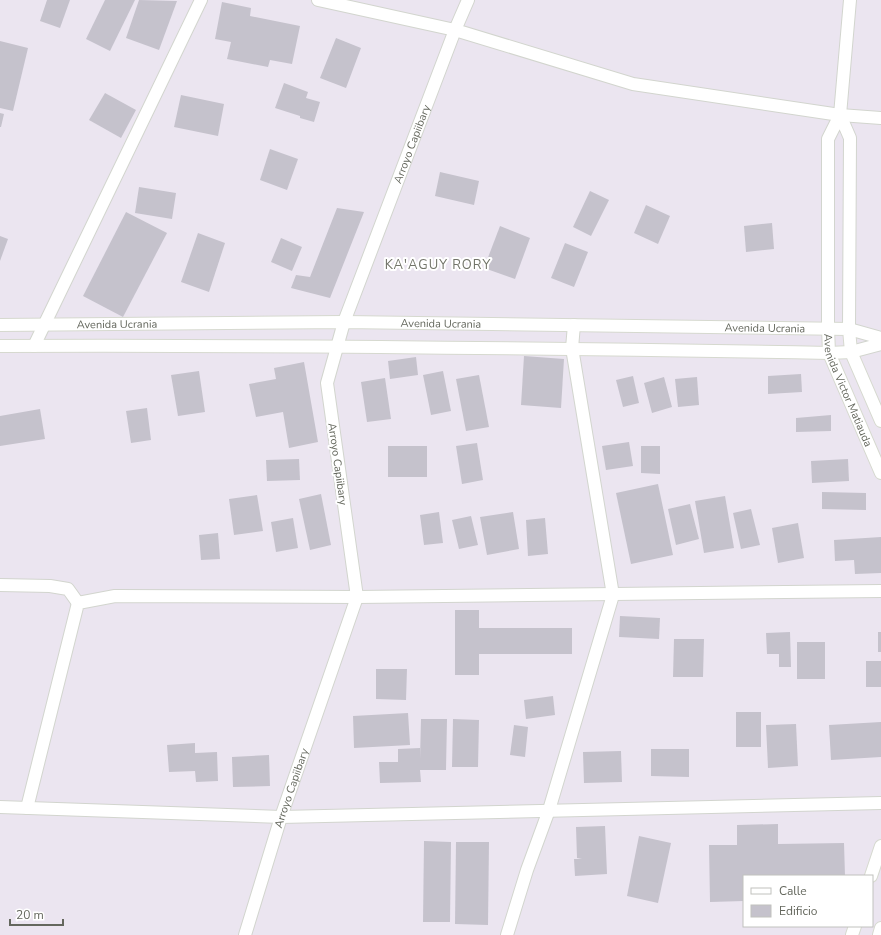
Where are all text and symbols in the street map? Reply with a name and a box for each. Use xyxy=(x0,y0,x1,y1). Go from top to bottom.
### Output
street label: Arroyo Capiibary xyxy=(390,102,434,186)
district label: KA'AGUY RORY xyxy=(385,256,491,274)
street label: Avenida Ucrania xyxy=(401,316,482,332)
street label: Avenida Ucrania xyxy=(77,317,158,332)
street label: Avenida Ucrania xyxy=(725,320,805,336)
street label: Avenida Victor Matiauda xyxy=(820,333,876,449)
street label: Arroyo Capiibary xyxy=(324,422,351,507)
street label: Arroyo Capiibary xyxy=(271,746,312,830)
legend xyxy=(743,875,873,927)
text: Calle xyxy=(779,883,807,899)
scale bar xyxy=(10,901,63,927)
text: Edificio xyxy=(779,903,818,919)
text: 20 m xyxy=(16,907,44,923)

